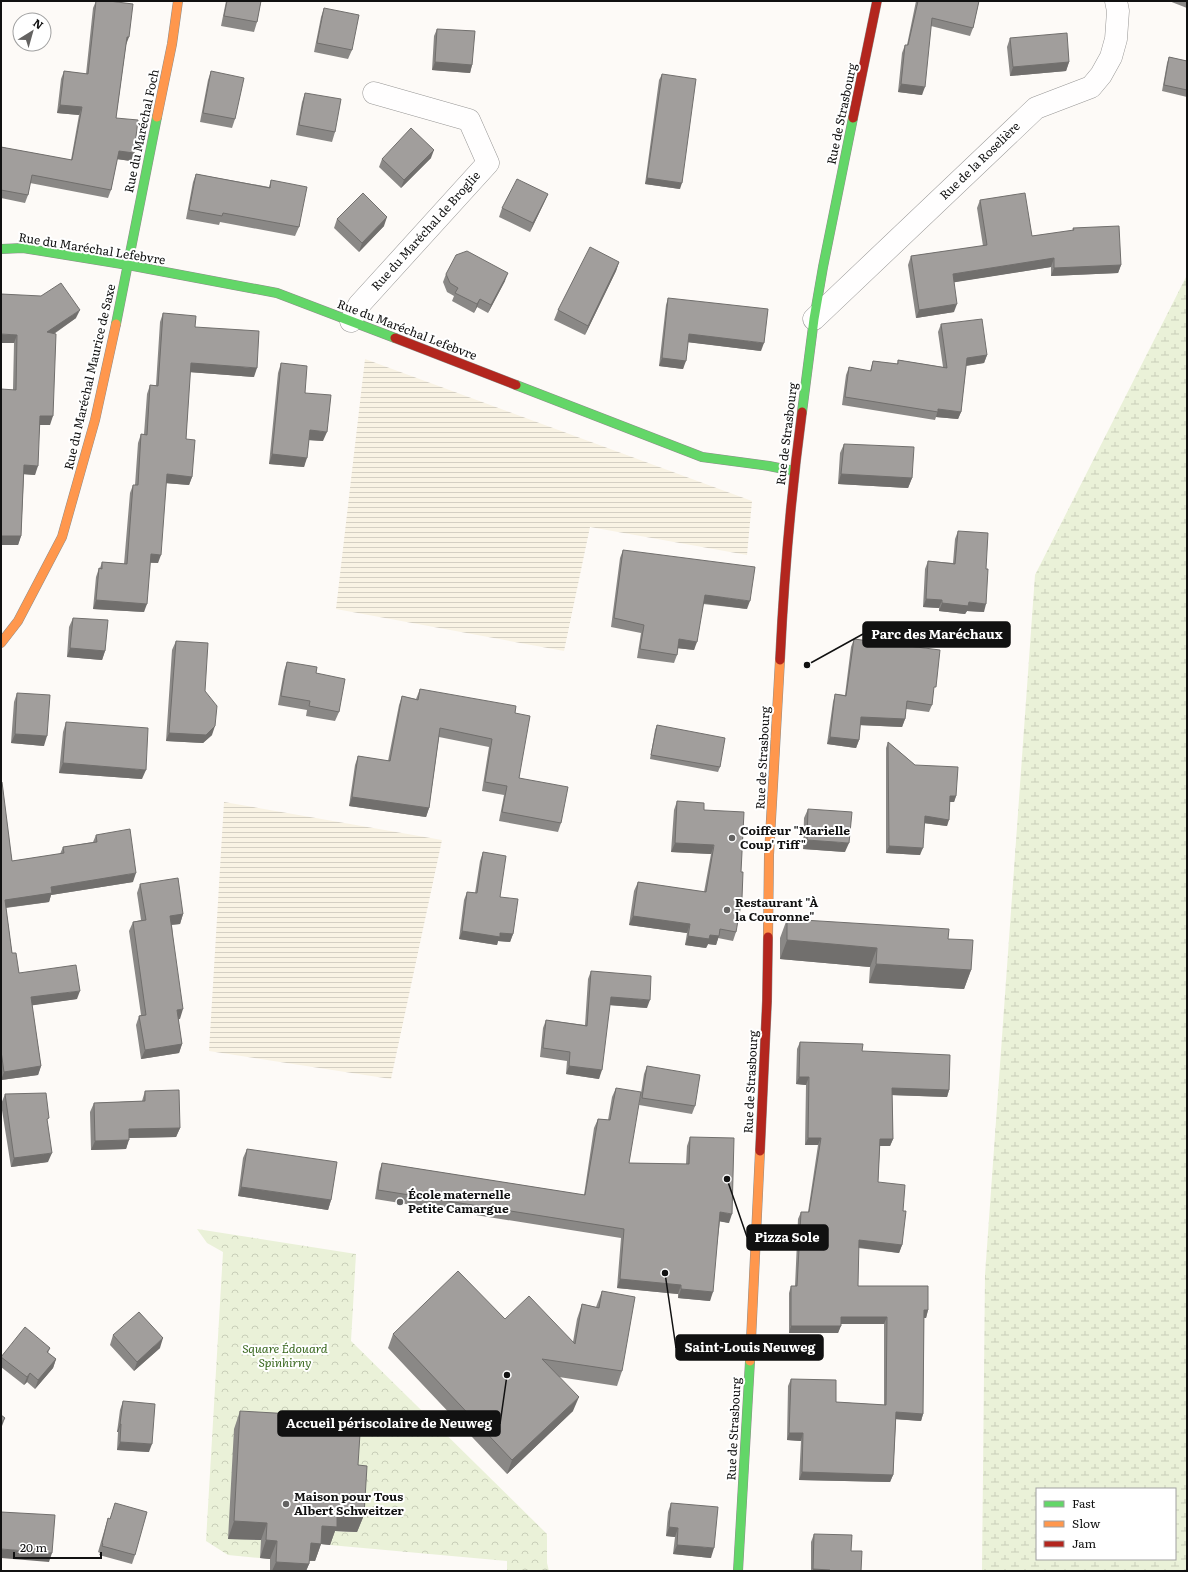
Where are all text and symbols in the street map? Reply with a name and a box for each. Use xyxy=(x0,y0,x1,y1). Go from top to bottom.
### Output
north arrow xyxy=(12,12,52,52)
text: N xyxy=(30,14,47,32)
street label: Rue de Strasbourg xyxy=(821,61,861,166)
street label: Rue du Maréchal Foch xyxy=(119,67,163,194)
street label: Rue de la Roselière xyxy=(935,117,1024,203)
street label: Rue du Maréchal de Broglie xyxy=(367,167,484,294)
street label: Rue du Maréchal Lefebvre xyxy=(17,228,167,269)
street label: Rue du Maréchal Maurice de Saxe xyxy=(59,282,119,471)
street label: Rue du Maréchal Lefebvre xyxy=(335,294,480,364)
street label: Rue de Strasbourg xyxy=(771,381,801,486)
callout: Parc des Maréchaux xyxy=(863,622,1010,647)
text: Parc des Maréchaux xyxy=(871,624,1003,643)
street label: Rue de Strasbourg xyxy=(750,706,774,810)
place label: Coiffeur "Marielle Coup' Tiff" xyxy=(740,821,850,853)
marker: Coiffeur "Marielle Coup' Tiff" xyxy=(727,833,737,843)
place label: Restaurant "À la Couronne" xyxy=(735,893,818,925)
marker: Restaurant "À la Couronne" xyxy=(722,905,732,915)
street label: Rue de Strasbourg xyxy=(738,1030,762,1134)
place label: École maternelle Petite Camargue xyxy=(408,1185,511,1217)
marker: École maternelle Petite Camargue xyxy=(395,1197,405,1207)
callout: Pizza Sole xyxy=(747,1225,828,1250)
text: Pizza Sole xyxy=(754,1227,820,1246)
callout: Saint-Louis Neuweg xyxy=(676,1335,823,1360)
text: Saint-Louis Neuweg xyxy=(685,1337,816,1356)
park label: Square Édouard Spinhirny xyxy=(242,1339,328,1371)
street label: Rue de Strasbourg xyxy=(721,1377,745,1481)
callout: Accueil périscolaire de Neuweg xyxy=(278,1411,500,1436)
text: Accueil périscolaire de Neuweg xyxy=(286,1413,492,1432)
place label: Maison pour Tous Albert Schweitzer xyxy=(294,1487,404,1519)
legend xyxy=(1036,1488,1176,1560)
text: Fast xyxy=(1072,1494,1096,1512)
marker: Maison pour Tous Albert Schweitzer xyxy=(281,1499,291,1509)
text: Slow xyxy=(1072,1514,1101,1532)
scale bar xyxy=(14,1534,101,1560)
text: Jam xyxy=(1072,1534,1097,1552)
text: 20 m xyxy=(20,1538,47,1556)

